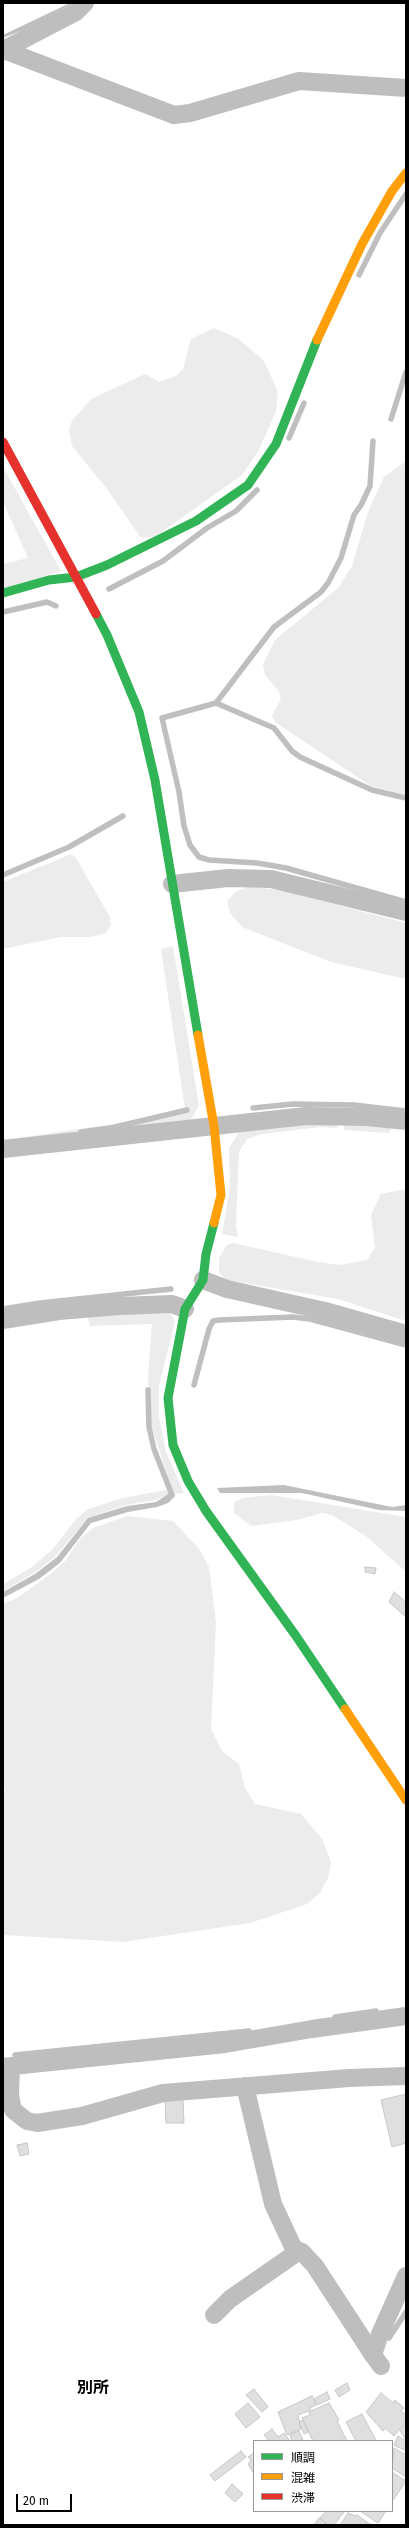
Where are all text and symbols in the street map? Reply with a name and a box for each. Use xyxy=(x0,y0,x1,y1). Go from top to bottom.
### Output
district label: 別所 xyxy=(77,2379,109,2399)
legend xyxy=(253,2440,393,2512)
text: 順調 xyxy=(291,2451,315,2465)
text: 混雑 xyxy=(291,2471,315,2485)
scale bar xyxy=(18,2486,74,2512)
text: 渋滞 xyxy=(291,2491,315,2505)
text: 20 m xyxy=(23,2494,49,2508)

